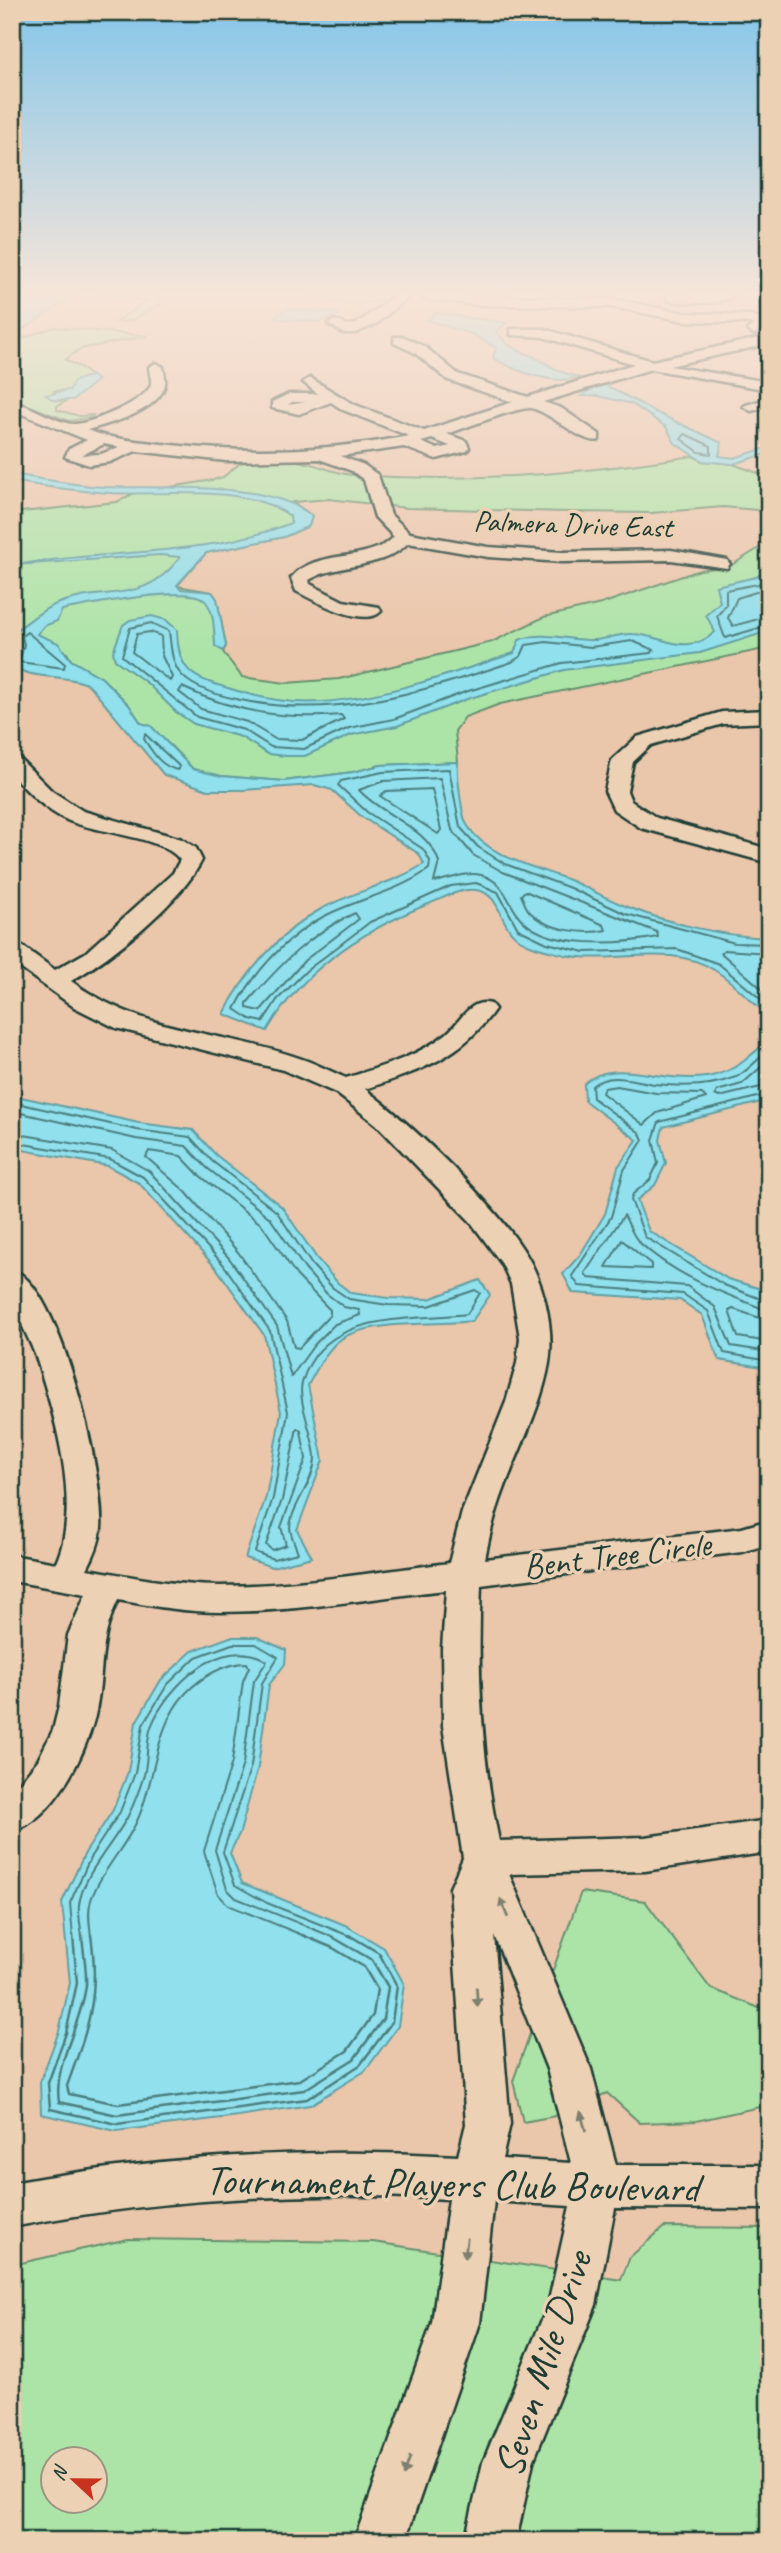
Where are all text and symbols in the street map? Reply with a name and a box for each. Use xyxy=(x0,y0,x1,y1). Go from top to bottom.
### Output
street label: Palmera Drive East xyxy=(473,502,676,547)
street label: Bent Tree Circle xyxy=(521,1521,716,1589)
one-way arrow xyxy=(498,1897,509,1918)
one-way arrow xyxy=(472,1986,483,2008)
one-way arrow xyxy=(577,2110,588,2132)
street label: Tournament Players Club Boulevard xyxy=(204,2153,705,2215)
one-way arrow xyxy=(460,2237,471,2259)
street label: Seven Mile Drive xyxy=(482,2242,605,2483)
north arrow xyxy=(38,2444,108,2514)
one-way arrow xyxy=(401,2456,412,2477)
text: N xyxy=(46,2461,74,2484)

